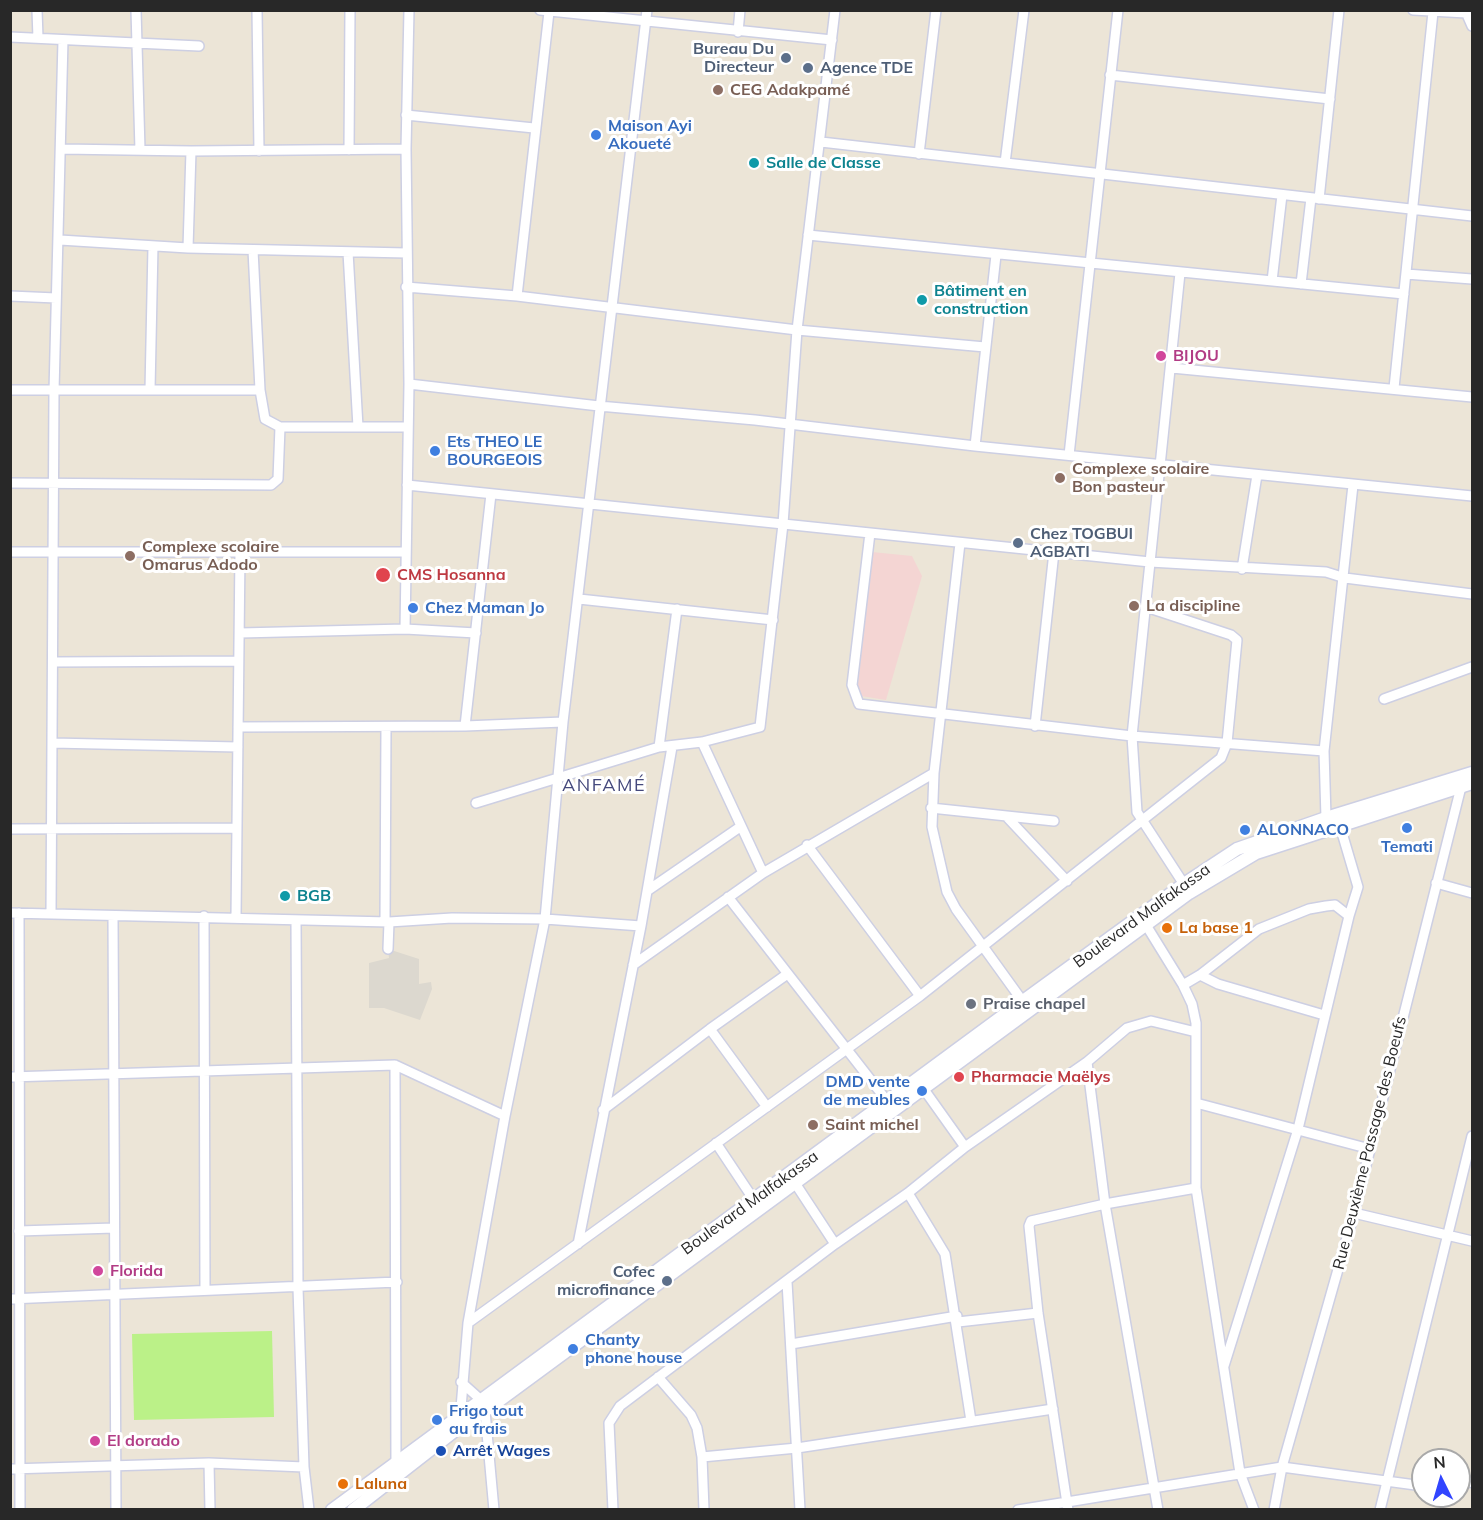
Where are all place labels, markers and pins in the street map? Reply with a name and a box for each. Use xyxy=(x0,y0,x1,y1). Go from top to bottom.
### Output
place label: Bureau Du Directeur xyxy=(693,39,774,77)
marker: Bureau Du Directeur xyxy=(779,51,793,65)
place label: Agence TDE xyxy=(820,58,913,78)
marker: Agence TDE xyxy=(801,61,815,75)
place label: CEG Adakpamé xyxy=(730,80,850,100)
marker: CEG Adakpamé xyxy=(711,83,725,97)
place label: Maison Ayi Akoueté xyxy=(608,116,692,154)
marker: Maison Ayi Akoueté xyxy=(589,128,603,142)
place label: Salle de Classe xyxy=(766,153,881,173)
marker: Salle de Classe xyxy=(747,156,761,170)
place label: Bâtiment en construction xyxy=(934,281,1028,319)
marker: Bâtiment en construction xyxy=(915,293,929,307)
place label: BIJOU xyxy=(1173,346,1219,366)
marker: BIJOU xyxy=(1154,349,1168,363)
place label: Ets THEO LE BOURGEOIS xyxy=(447,432,542,470)
marker: Ets THEO LE BOURGEOIS xyxy=(428,444,442,458)
place label: Complexe scolaire Bon pasteur xyxy=(1072,459,1209,497)
marker: Complexe scolaire Bon pasteur xyxy=(1053,471,1067,485)
place label: Chez TOGBUI AGBATI xyxy=(1030,524,1133,562)
marker: Chez TOGBUI AGBATI xyxy=(1011,536,1025,550)
place label: Complexe scolaire Omarus Adodo xyxy=(142,537,279,575)
marker: Complexe scolaire Omarus Adodo xyxy=(123,549,137,563)
place label: CMS Hosanna xyxy=(397,565,506,585)
marker: CMS Hosanna xyxy=(374,566,392,584)
place label: La discipline xyxy=(1146,596,1240,616)
place label: Chez Maman Jo xyxy=(425,598,545,618)
marker: La discipline xyxy=(1127,599,1141,613)
marker: Chez Maman Jo xyxy=(406,601,420,615)
place label: ALONNACO xyxy=(1257,820,1349,840)
marker: Temati xyxy=(1400,821,1414,835)
marker: ALONNACO xyxy=(1238,823,1252,837)
place label: Temati xyxy=(1381,837,1433,857)
place label: BGB xyxy=(297,886,331,906)
marker: BGB xyxy=(278,889,292,903)
place label: La base 1 xyxy=(1179,918,1253,938)
marker: La base 1 xyxy=(1160,921,1174,935)
place label: Praise chapel xyxy=(983,994,1085,1014)
marker: Praise chapel xyxy=(964,997,978,1011)
place label: Pharmacie Maëlys xyxy=(971,1067,1111,1087)
marker: Pharmacie Maëlys xyxy=(952,1070,966,1084)
place label: DMD vente de meubles xyxy=(823,1072,910,1110)
marker: DMD vente de meubles xyxy=(915,1084,929,1098)
place label: Saint michel xyxy=(825,1115,919,1135)
marker: Saint michel xyxy=(806,1118,820,1132)
place label: Florida xyxy=(110,1261,163,1281)
place label: Cofec microfinance xyxy=(557,1262,655,1300)
marker: Florida xyxy=(91,1264,105,1278)
marker: Cofec microfinance xyxy=(660,1274,674,1288)
place label: Chanty phone house xyxy=(585,1330,682,1368)
marker: Chanty phone house xyxy=(566,1342,580,1356)
place label: Frigo tout au frais xyxy=(449,1401,523,1439)
marker: Frigo tout au frais xyxy=(430,1413,444,1427)
place label: El dorado xyxy=(107,1431,180,1451)
marker: El dorado xyxy=(88,1434,102,1448)
place label: Arrêt Wages xyxy=(453,1441,550,1461)
marker: Arrêt Wages xyxy=(434,1444,448,1458)
place label: Laluna xyxy=(355,1474,407,1494)
marker: Laluna xyxy=(336,1477,350,1491)

